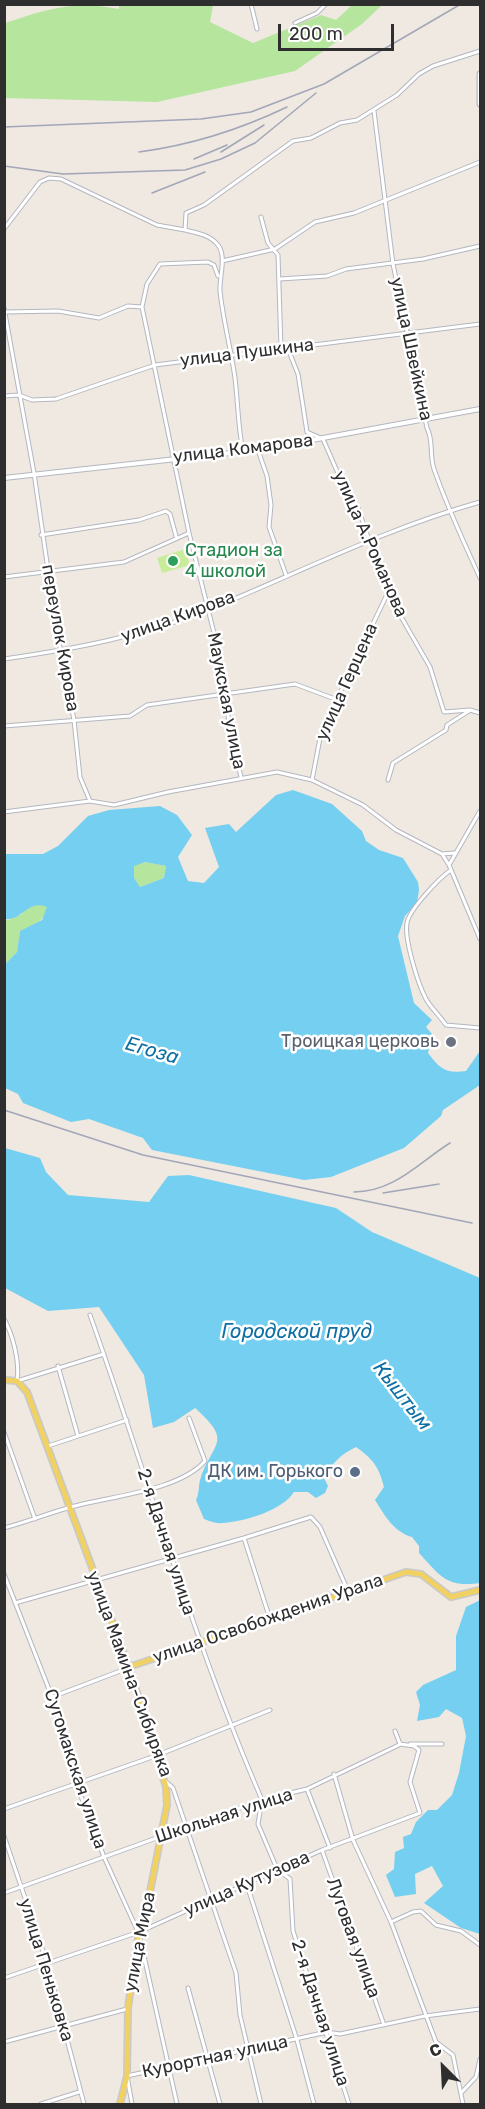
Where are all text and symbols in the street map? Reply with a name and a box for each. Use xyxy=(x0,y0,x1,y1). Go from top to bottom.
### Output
scale bar xyxy=(281,12,396,50)
text: 200 m xyxy=(289,23,343,45)
street label: улица Швейкина xyxy=(385,275,437,423)
street label: улица Пушкина xyxy=(179,334,315,372)
street label: улица Комарова xyxy=(172,430,314,468)
street label: улица А.Романова xyxy=(328,467,412,621)
place label: Стадион за 4 школой xyxy=(185,540,283,582)
marker: Стадион за 4 школой xyxy=(166,554,180,568)
street label: переулок Кирова xyxy=(36,563,84,713)
street label: улица Кирова xyxy=(118,586,238,648)
street label: улица Герцена xyxy=(311,620,383,744)
street label: Маукская улица xyxy=(202,631,250,771)
place label: Троицкая церковь xyxy=(281,1031,439,1053)
water label: Егоза xyxy=(123,1032,181,1070)
marker: Троицкая церковь xyxy=(444,1035,458,1049)
water label: Городской пруд xyxy=(222,1320,372,1344)
water label: Кыштым xyxy=(368,1357,436,1435)
place label: ДК им. Горького xyxy=(207,1461,343,1483)
marker: ДК им. Горького xyxy=(348,1465,362,1479)
street label: 2-я Дачная улица xyxy=(132,1466,200,1618)
street label: улица Мамина-Сибиряка xyxy=(82,1568,176,1780)
street label: улица Освобождения Урала xyxy=(150,1569,386,1669)
street label: Сугомакская улица xyxy=(39,1686,111,1852)
street label: Школьная улица xyxy=(153,1784,295,1848)
street label: улица Кутузова xyxy=(181,1847,313,1921)
street label: Луговая улица xyxy=(321,1875,385,2001)
street label: улица Мира xyxy=(120,1890,160,1994)
street label: улица Пеньковка xyxy=(14,1896,78,2044)
street label: 2-я Дачная улица xyxy=(286,1937,354,2089)
street label: Курортная улица xyxy=(140,2031,290,2083)
north arrow xyxy=(413,2037,473,2097)
text: С xyxy=(426,2039,444,2061)

